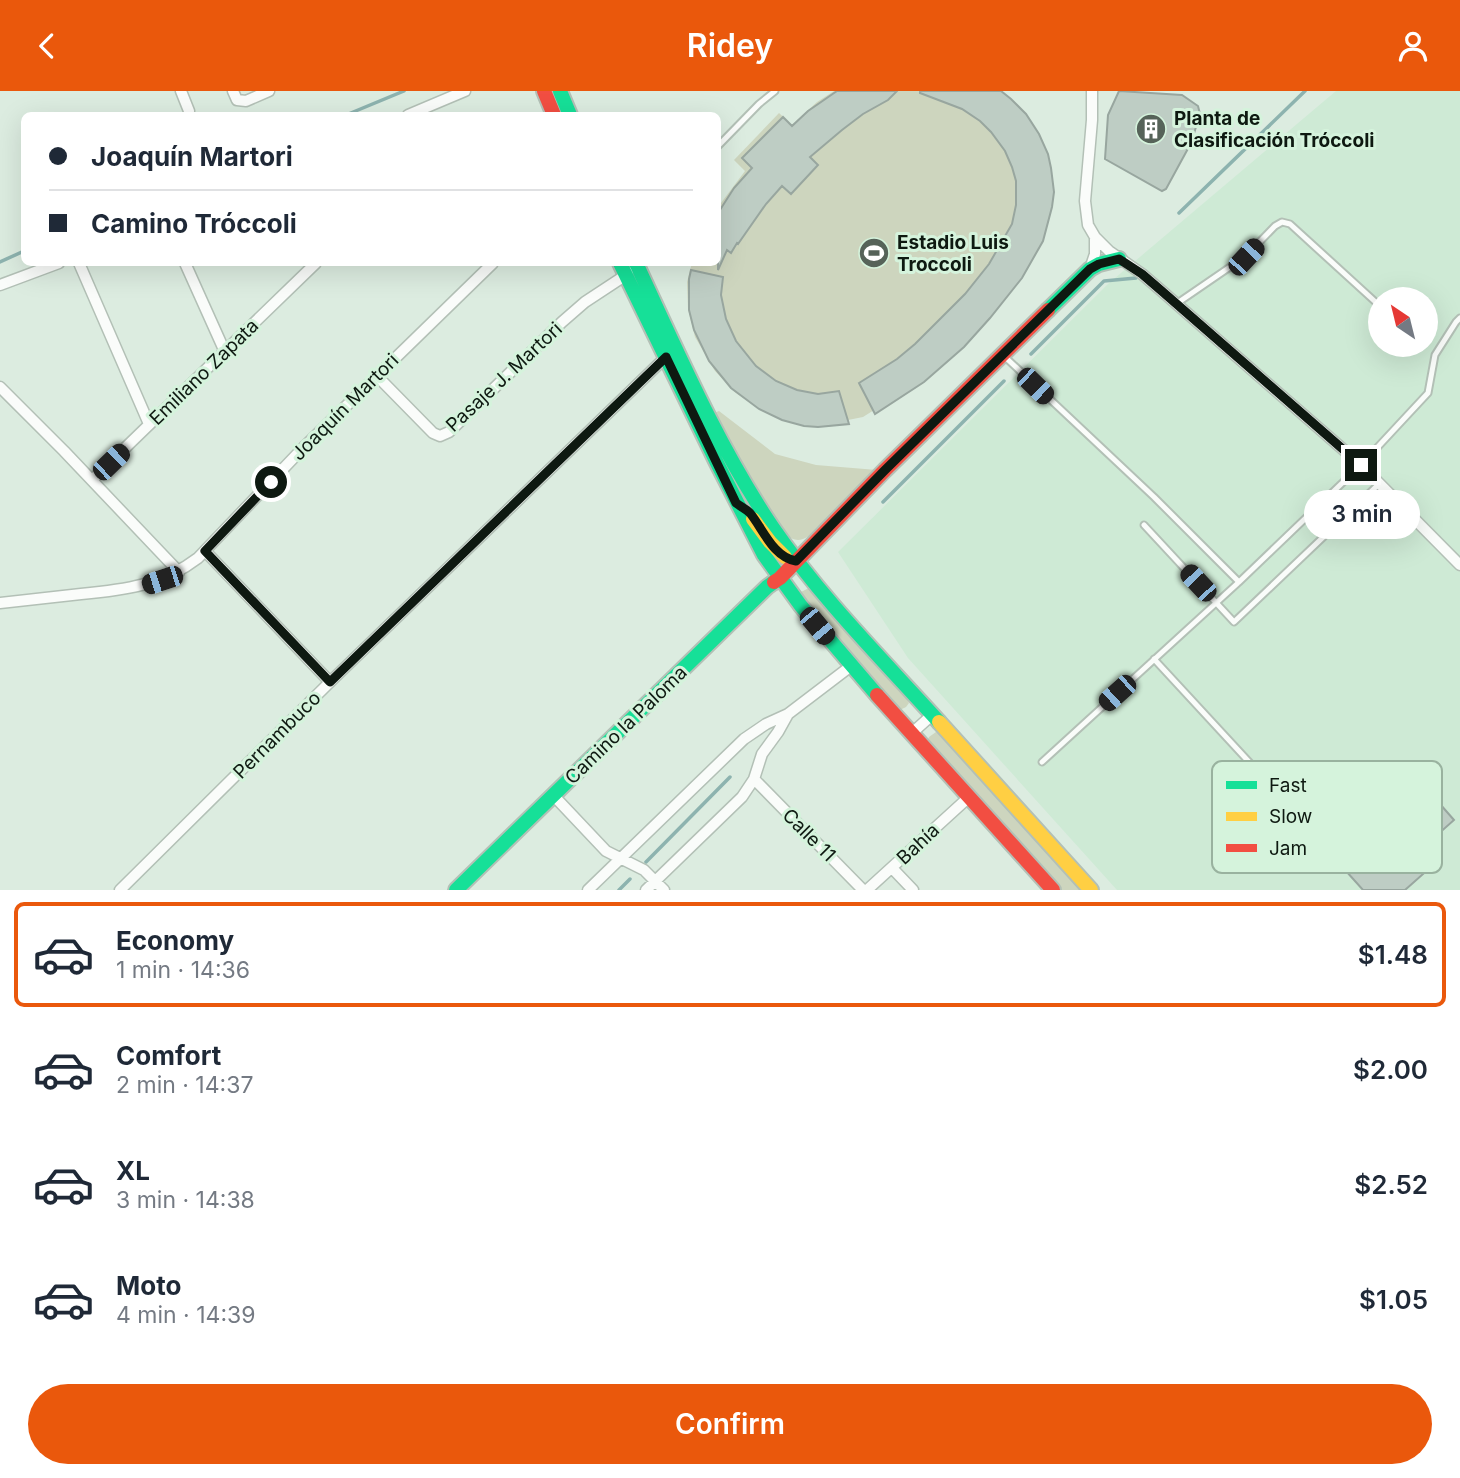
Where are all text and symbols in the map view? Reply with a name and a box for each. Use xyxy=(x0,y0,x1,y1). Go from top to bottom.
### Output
text: Ridey xyxy=(687,26,773,65)
icon: back xyxy=(28,27,66,65)
icon: person xyxy=(1394,27,1432,65)
place label: Planta de Clasificación Tróccoli xyxy=(1174,107,1374,152)
building icon: Planta de Clasificación Tróccoli xyxy=(1134,112,1168,146)
text: Joaquín Martori xyxy=(91,141,293,172)
text: Camino Tróccoli xyxy=(91,208,297,239)
place label: Estadio Luis Troccoli xyxy=(897,231,1009,276)
car xyxy=(1224,234,1269,280)
sports icon: Estadio Luis Troccoli xyxy=(857,236,891,270)
north arrow xyxy=(1368,287,1438,357)
map controls xyxy=(1368,287,1438,357)
street label: Emiliano Zapata xyxy=(145,314,263,430)
street label: Pasaje J. Martori xyxy=(441,317,567,437)
street label: Joaquín Martori xyxy=(287,349,403,465)
car xyxy=(1013,364,1058,408)
car xyxy=(89,440,134,484)
route end xyxy=(1345,449,1377,481)
route start xyxy=(255,466,287,498)
callout: 3 min xyxy=(1303,489,1419,539)
text: 3 min xyxy=(1331,500,1393,528)
car xyxy=(1176,560,1221,606)
car xyxy=(139,564,186,596)
car xyxy=(796,603,839,649)
street label: Camino la Paloma xyxy=(560,661,692,789)
car xyxy=(1095,671,1140,715)
street label: Pernambuco xyxy=(228,686,326,784)
legend xyxy=(1212,761,1442,873)
text: Fast xyxy=(1269,774,1307,797)
street label: Calle 11 xyxy=(778,804,840,866)
text: Slow xyxy=(1269,805,1312,828)
street label: Bahía xyxy=(892,819,944,869)
text: Jam xyxy=(1269,837,1307,860)
icon: car xyxy=(32,923,95,986)
text: Economy xyxy=(116,925,234,956)
text: $1.48 xyxy=(1358,939,1428,970)
text: 1 min · 14:36 xyxy=(116,956,250,984)
icon: car xyxy=(32,1038,95,1101)
text: Comfort xyxy=(116,1040,221,1071)
text: $2.00 xyxy=(1353,1054,1428,1085)
text: 2 min · 14:37 xyxy=(116,1071,253,1099)
icon: car xyxy=(32,1153,95,1216)
text: XL xyxy=(116,1155,150,1186)
text: $2.52 xyxy=(1354,1169,1428,1200)
text: 3 min · 14:38 xyxy=(116,1186,255,1214)
icon: car xyxy=(32,1268,95,1331)
text: Moto xyxy=(116,1270,181,1301)
text: $1.05 xyxy=(1359,1284,1428,1315)
text: 4 min · 14:39 xyxy=(116,1301,256,1329)
button: Confirm xyxy=(28,1384,1432,1464)

